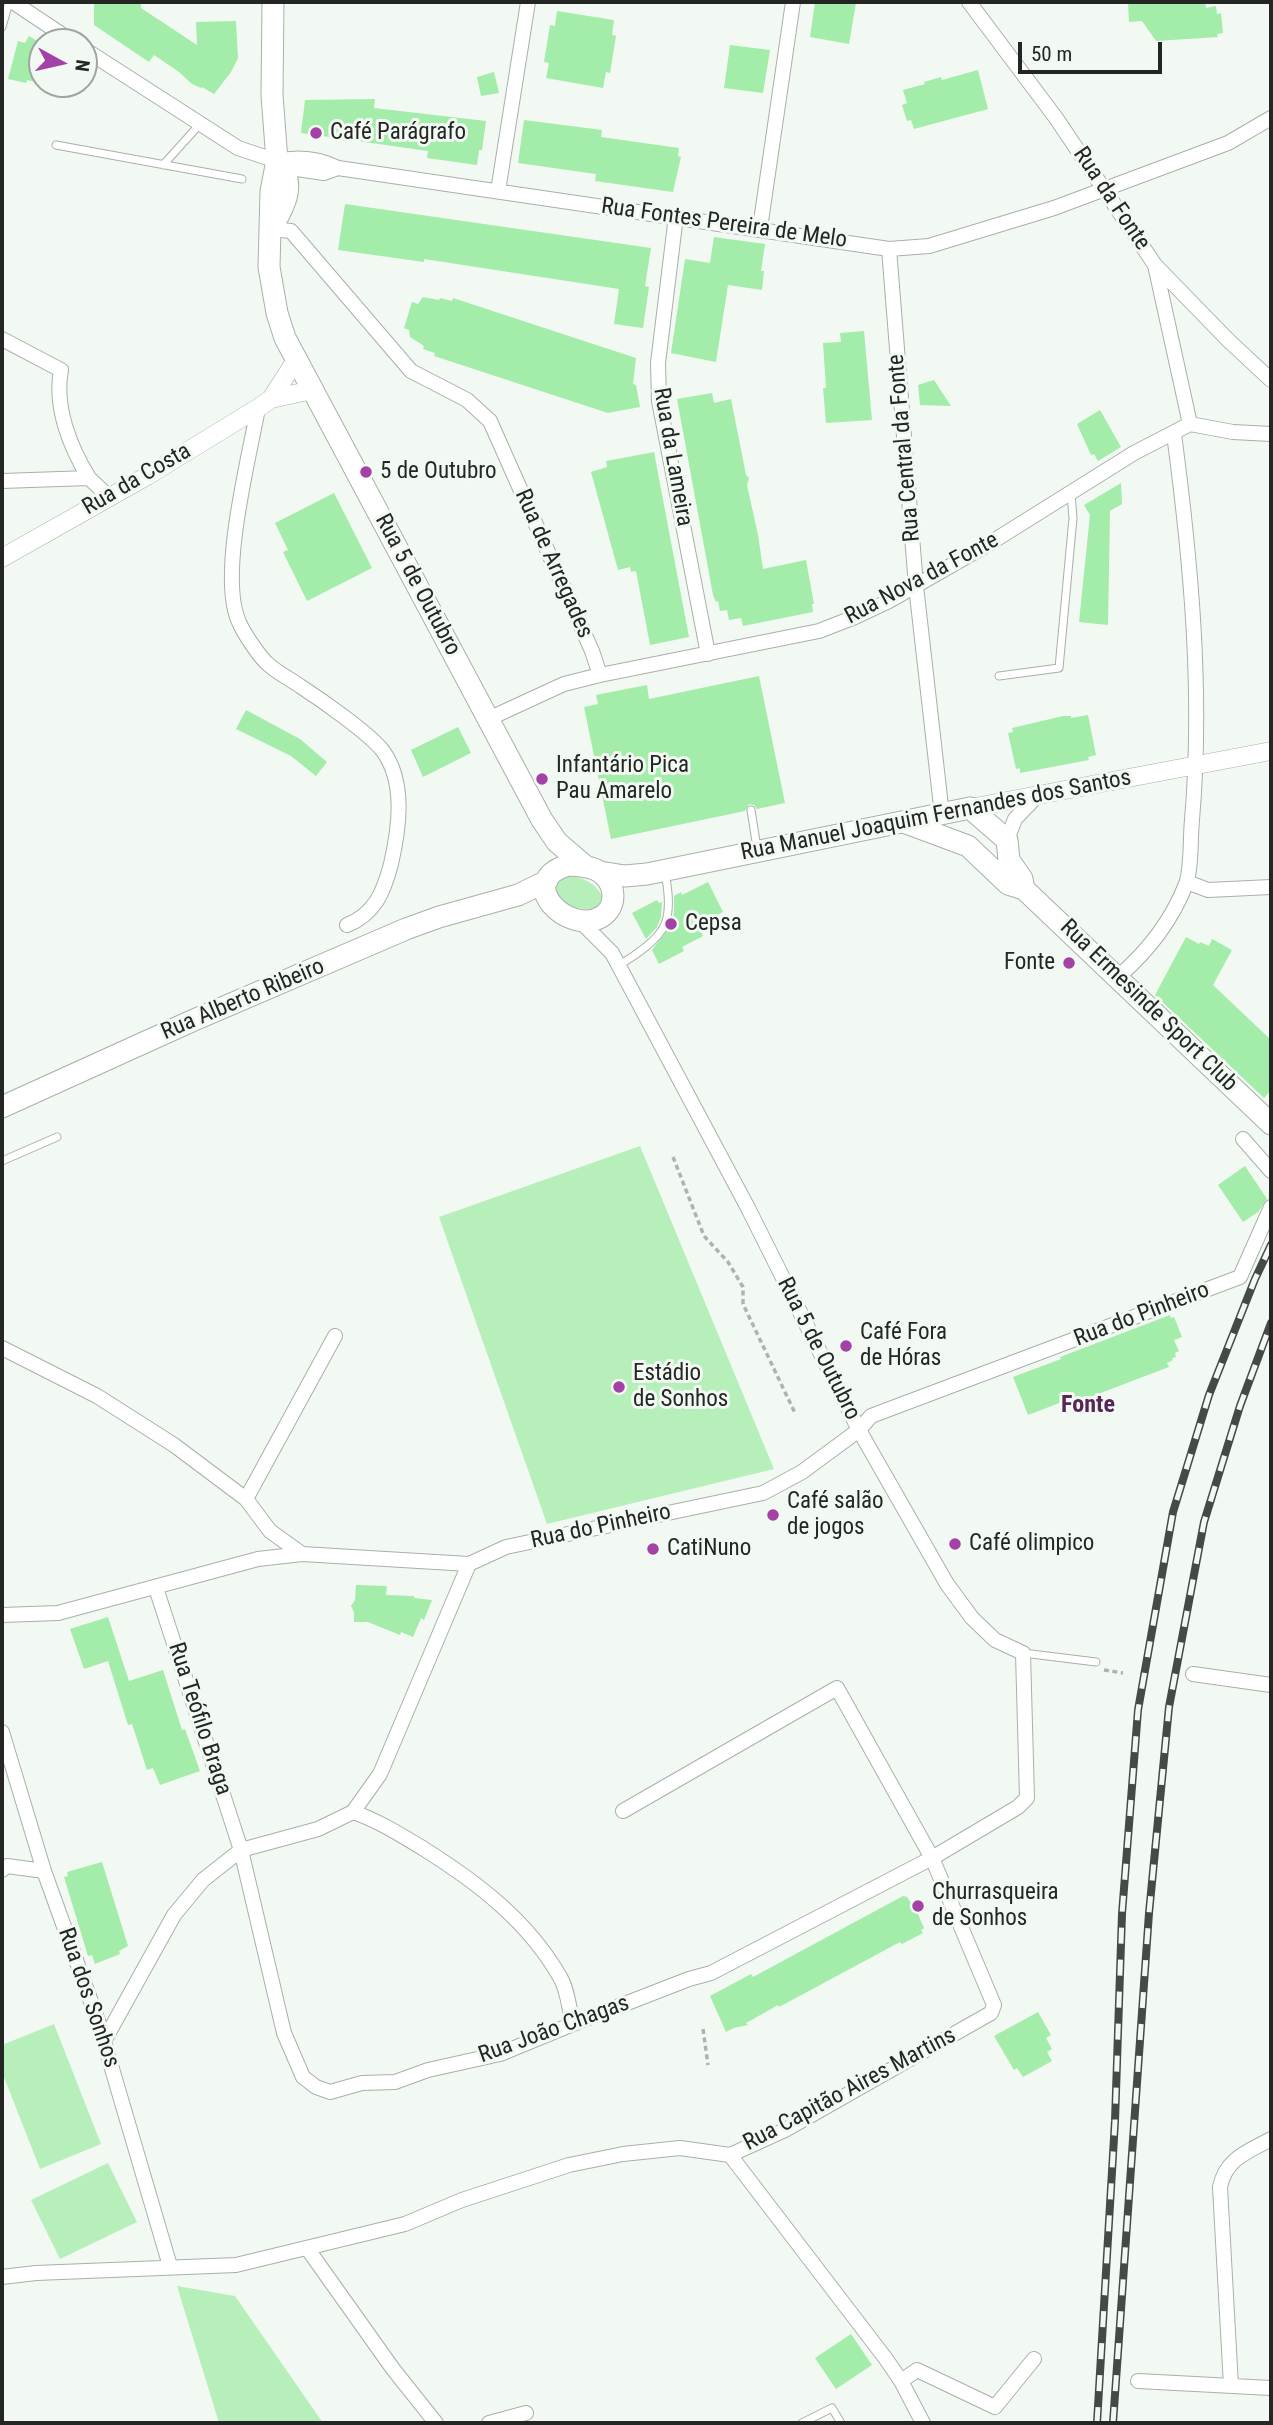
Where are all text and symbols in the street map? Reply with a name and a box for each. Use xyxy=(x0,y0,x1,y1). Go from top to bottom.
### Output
north arrow xyxy=(28,28,98,98)
scale bar xyxy=(1021,28,1164,72)
text: 50 m xyxy=(1031,42,1072,66)
text: N xyxy=(70,58,95,73)
place label: Café Parágrafo xyxy=(330,119,466,147)
marker: Café Parágrafo xyxy=(308,125,324,141)
street label: Rua da Fonte xyxy=(1066,142,1156,256)
street label: Rua Fontes Pereira de Melo xyxy=(599,193,849,255)
street label: Rua Central da Fonte xyxy=(883,353,927,543)
street label: Rua da Lameira xyxy=(646,386,698,528)
street label: Rua da Costa xyxy=(78,438,196,522)
place label: 5 de Outubro xyxy=(380,458,497,486)
marker: 5 de Outubro xyxy=(358,464,374,480)
street label: Rua de Arregades xyxy=(508,485,598,643)
street label: Rua 5 de Outubro xyxy=(368,510,466,660)
street label: Rua Nova da Fonte xyxy=(840,527,1004,631)
place label: Infantário Pica Pau Amarelo xyxy=(556,752,689,806)
street label: Rua Manuel Joaquim Fernandes dos Santos xyxy=(738,765,1134,867)
marker: Infantário Pica Pau Amarelo xyxy=(534,771,550,787)
place label: Cepsa xyxy=(685,910,742,938)
street label: Rua Ermesinde Sport Club xyxy=(1054,914,1242,1098)
marker: Cepsa xyxy=(663,916,679,932)
place label: Fonte xyxy=(1004,949,1055,977)
street label: Rua Alberto Ribeiro xyxy=(157,953,329,1047)
marker: Fonte xyxy=(1061,955,1077,971)
street label: Rua 5 de Outubro xyxy=(770,1273,866,1425)
street label: Rua do Pinheiro xyxy=(1071,1277,1213,1353)
place label: Café Fora de Hóras xyxy=(860,1319,947,1373)
marker: Café Fora de Hóras xyxy=(838,1338,854,1354)
place label: Estádio de Sonhos xyxy=(633,1360,728,1414)
marker: Estádio de Sonhos xyxy=(611,1379,627,1395)
district label: Fonte xyxy=(1061,1392,1115,1420)
place label: Café salão de jogos xyxy=(787,1488,883,1542)
street label: Rua do Pinheiro xyxy=(528,1499,674,1555)
marker: Café salão de jogos xyxy=(765,1507,781,1523)
place label: Café olimpico xyxy=(969,1530,1094,1558)
place label: CatiNuno xyxy=(667,1535,751,1563)
marker: Café olimpico xyxy=(947,1536,963,1552)
marker: CatiNuno xyxy=(645,1541,661,1557)
street label: Rua Teófilo Braga xyxy=(161,1639,237,1799)
place label: Churrasqueira de Sonhos xyxy=(932,1879,1059,1933)
marker: Churrasqueira de Sonhos xyxy=(910,1898,926,1914)
street label: Rua dos Sonhos xyxy=(51,1924,125,2072)
street label: Rua João Chagas xyxy=(475,1990,633,2070)
street label: Rua Capitão Aires Martins xyxy=(739,2022,961,2158)

